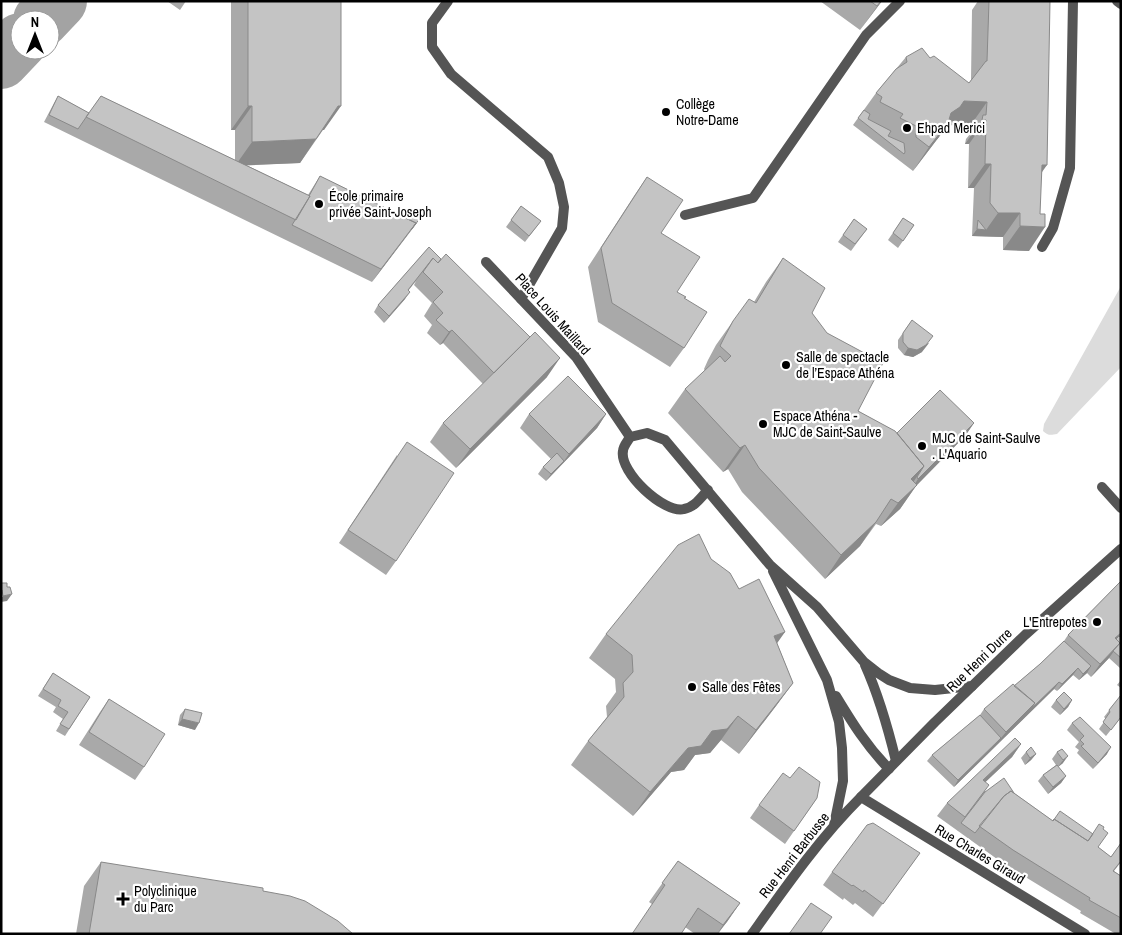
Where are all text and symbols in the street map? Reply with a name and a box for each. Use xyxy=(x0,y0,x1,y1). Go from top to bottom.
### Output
north arrow xyxy=(10,10,60,60)
text: N xyxy=(31,13,39,31)
place label: Collège Notre-Dame xyxy=(676,95,739,129)
marker: Collège Notre-Dame xyxy=(660,106,672,118)
place label: Ehpad Merici xyxy=(917,119,985,137)
marker: Ehpad Merici xyxy=(901,122,913,134)
place label: École primaire privée Saint-Joseph xyxy=(329,187,432,221)
marker: École primaire privée Saint-Joseph xyxy=(313,198,325,210)
street label: Place Louis Maillard xyxy=(512,269,594,359)
place label: Salle de spectacle de l’Espace Athéna xyxy=(796,348,895,382)
marker: Salle de spectacle de l’Espace Athéna xyxy=(780,359,792,371)
place label: Espace Athéna - MJC de Saint-Saulve xyxy=(773,407,881,441)
marker: Espace Athéna - MJC de Saint-Saulve xyxy=(757,418,769,430)
place label: MJC de Saint-Saulve . L'Aquario xyxy=(932,429,1040,463)
marker: MJC de Saint-Saulve . L'Aquario xyxy=(916,440,928,452)
place label: L'Entrepotes xyxy=(1023,613,1087,631)
marker: L'Entrepotes xyxy=(1091,616,1103,628)
street label: Rue Henri Durre xyxy=(942,624,1016,696)
place label: Salle des Fêtes xyxy=(702,678,781,696)
marker: Salle des Fêtes xyxy=(686,681,698,693)
street label: Rue Henri Barbusse xyxy=(755,808,833,902)
street label: Rue Charles Giraud xyxy=(932,820,1028,888)
place label: Polyclinique du Parc xyxy=(134,882,197,916)
marker: Polyclinique du Parc xyxy=(116,892,130,906)

